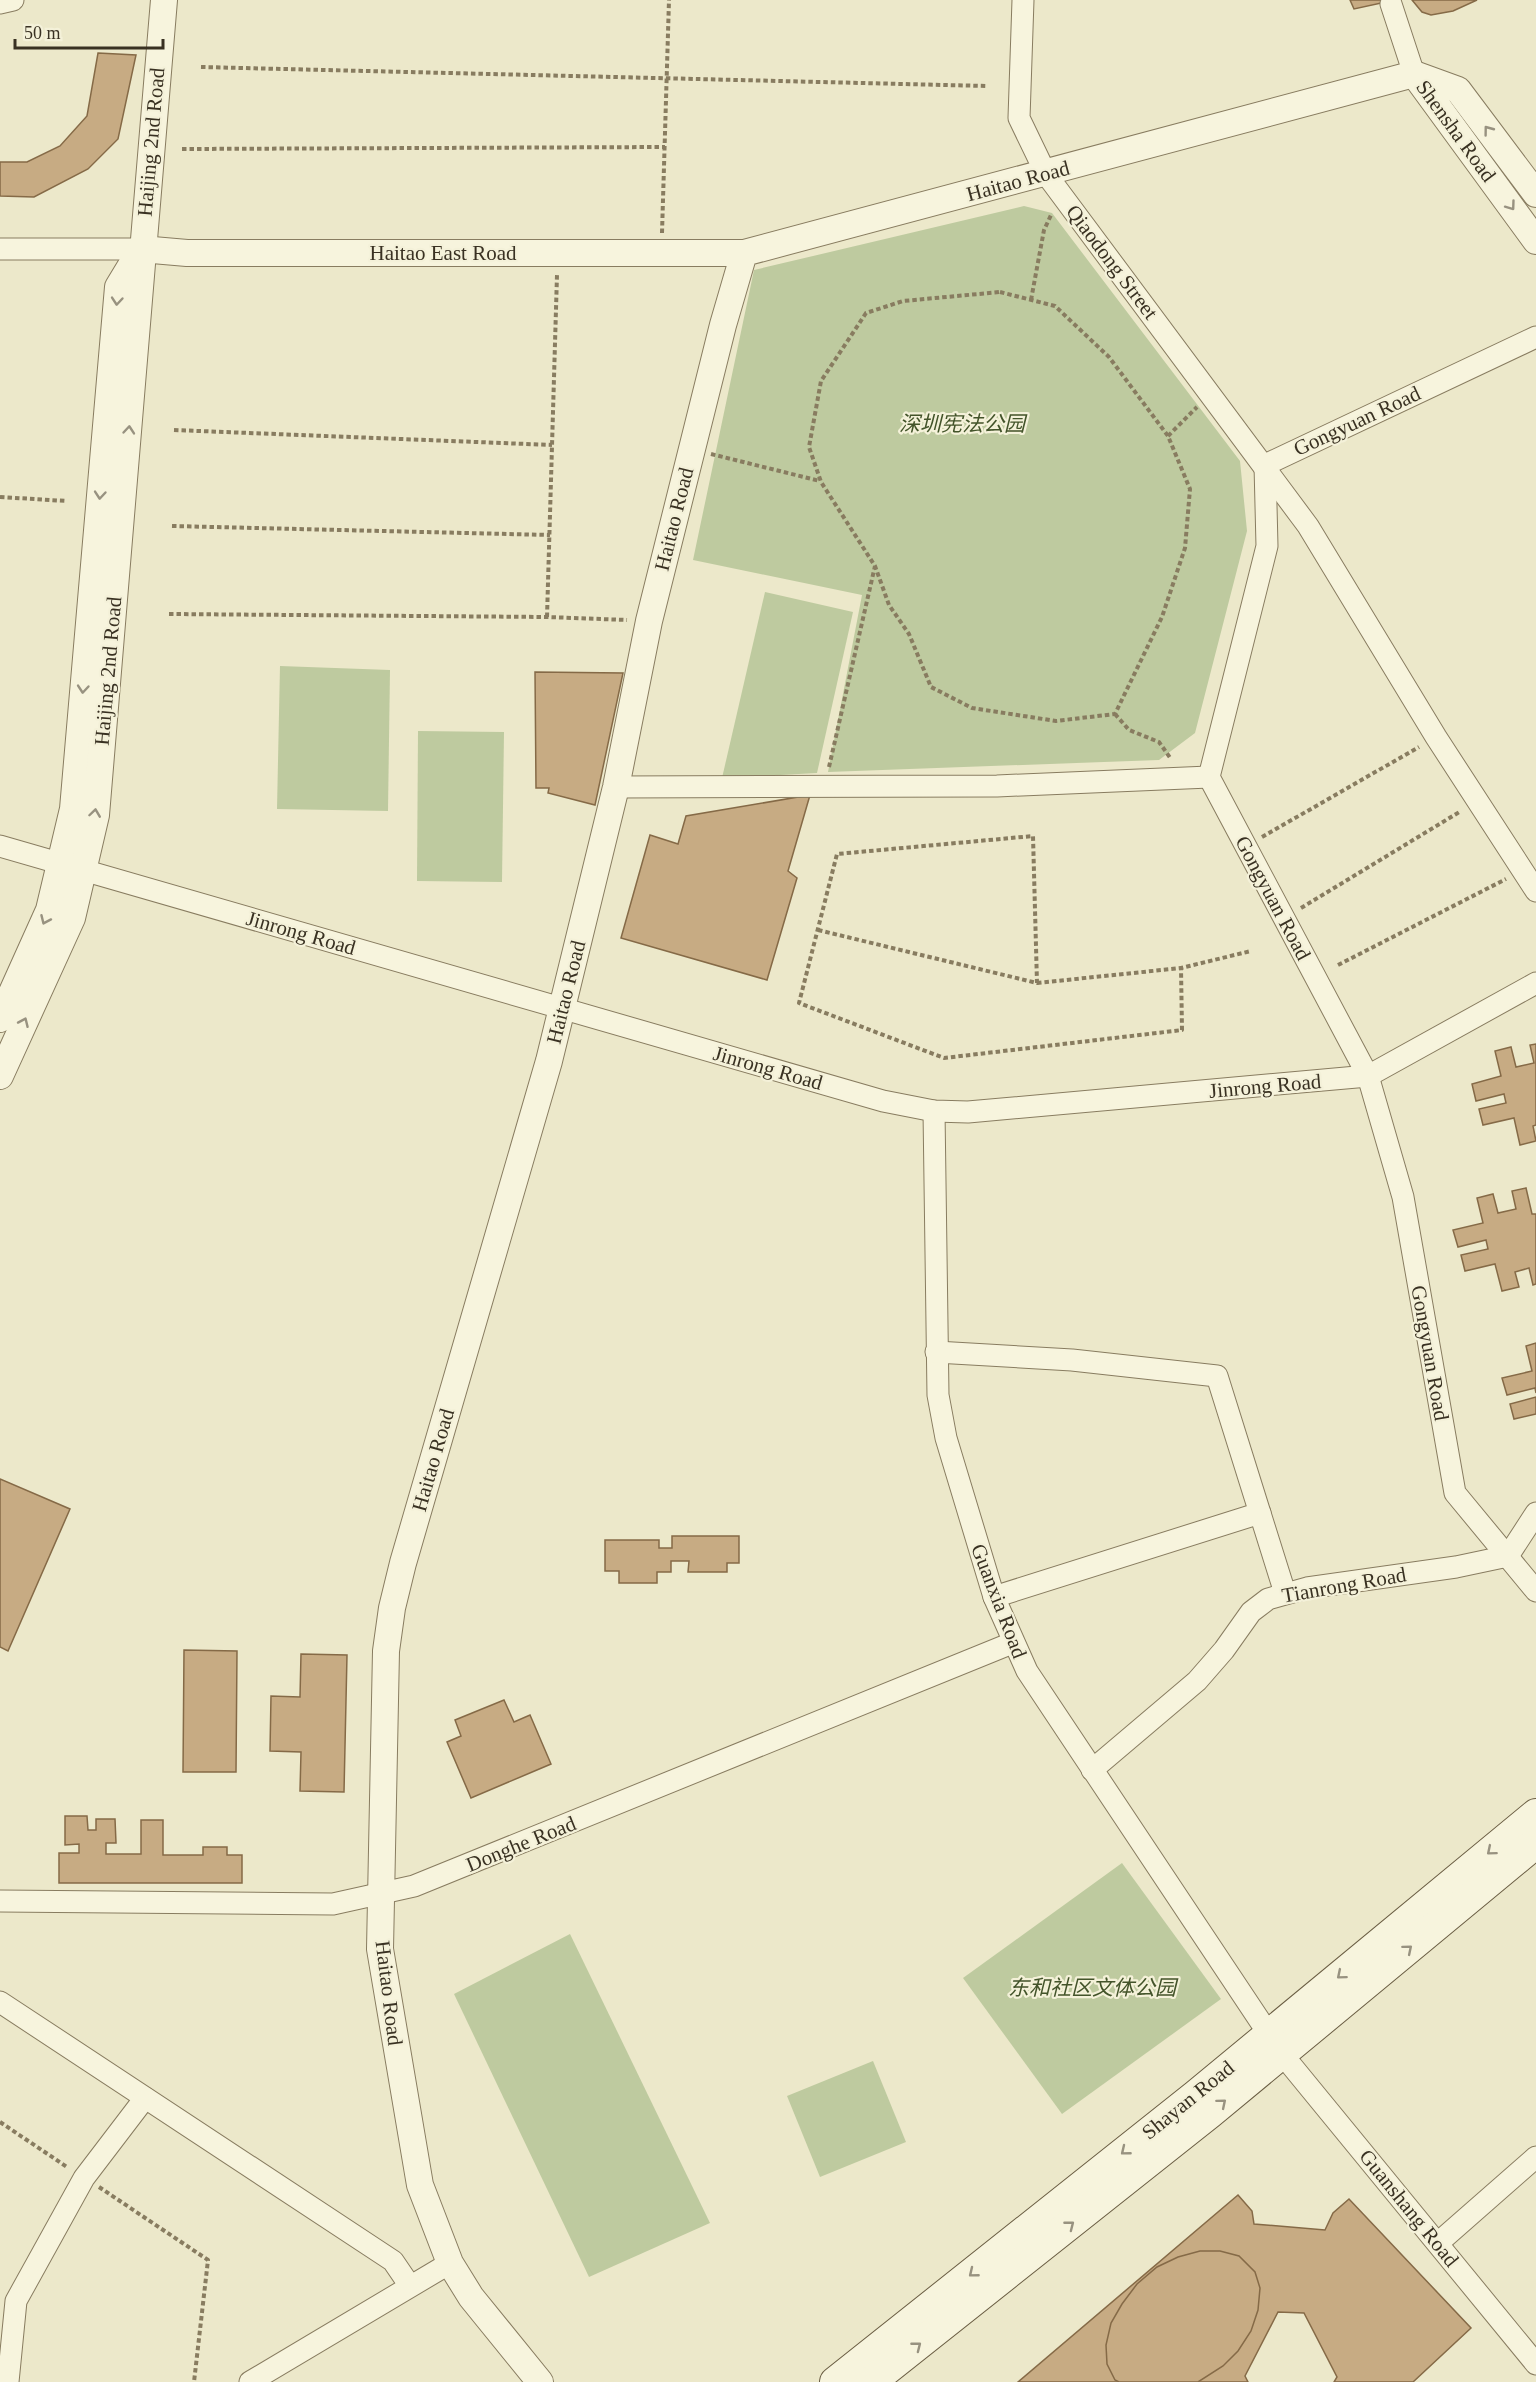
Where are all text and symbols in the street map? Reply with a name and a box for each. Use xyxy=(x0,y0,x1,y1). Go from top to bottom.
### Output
scale bar xyxy=(15,12,164,50)
text: 50 m xyxy=(24,23,61,43)
street label: Haijing 2nd Road xyxy=(133,66,170,217)
street label: Shensha Road xyxy=(1411,76,1501,187)
one-way arrow xyxy=(1484,126,1495,137)
street label: Haitao Road xyxy=(964,156,1073,206)
street label: Qiaodong Street xyxy=(1061,200,1163,324)
one-way arrow xyxy=(1503,200,1514,211)
street label: Haitao East Road xyxy=(370,241,517,265)
one-way arrow xyxy=(111,296,124,305)
street label: Gongyuan Road xyxy=(1290,381,1425,461)
park label: 深圳宪法公园 xyxy=(899,412,1028,436)
one-way arrow xyxy=(122,426,135,435)
street label: Haitao Road xyxy=(650,464,699,573)
one-way arrow xyxy=(94,490,107,500)
street label: Haijing 2nd Road xyxy=(90,595,127,746)
one-way arrow xyxy=(77,685,90,694)
one-way arrow xyxy=(89,808,101,817)
street label: Gongyuan Road xyxy=(1230,832,1316,965)
street label: Jinrong Road xyxy=(244,906,359,960)
one-way arrow xyxy=(40,913,52,924)
street label: Haitao Road xyxy=(542,937,591,1046)
one-way arrow xyxy=(17,1018,29,1029)
street label: Jinrong Road xyxy=(711,1041,826,1095)
street label: Jinrong Road xyxy=(1208,1069,1323,1103)
street label: Gongyuan Road xyxy=(1406,1283,1454,1423)
street label: Haitao Road xyxy=(407,1405,459,1514)
street label: Guanxia Road xyxy=(966,1540,1032,1662)
street label: Tianrong Road xyxy=(1280,1562,1409,1608)
street label: Donghe Road xyxy=(463,1811,580,1877)
one-way arrow xyxy=(1487,1843,1498,1854)
street label: Haitao Road xyxy=(371,1939,407,2047)
one-way arrow xyxy=(1401,1946,1412,1957)
one-way arrow xyxy=(1336,1968,1347,1979)
park label: 东和社区文体公园 xyxy=(1008,1976,1179,2000)
street label: Shayan Road xyxy=(1137,2055,1239,2144)
one-way arrow xyxy=(1215,2099,1226,2110)
one-way arrow xyxy=(1121,2144,1132,2155)
street label: Guanshang Road xyxy=(1354,2144,1464,2272)
one-way arrow xyxy=(1063,2221,1074,2232)
one-way arrow xyxy=(968,2265,979,2276)
one-way arrow xyxy=(910,2342,921,2353)

